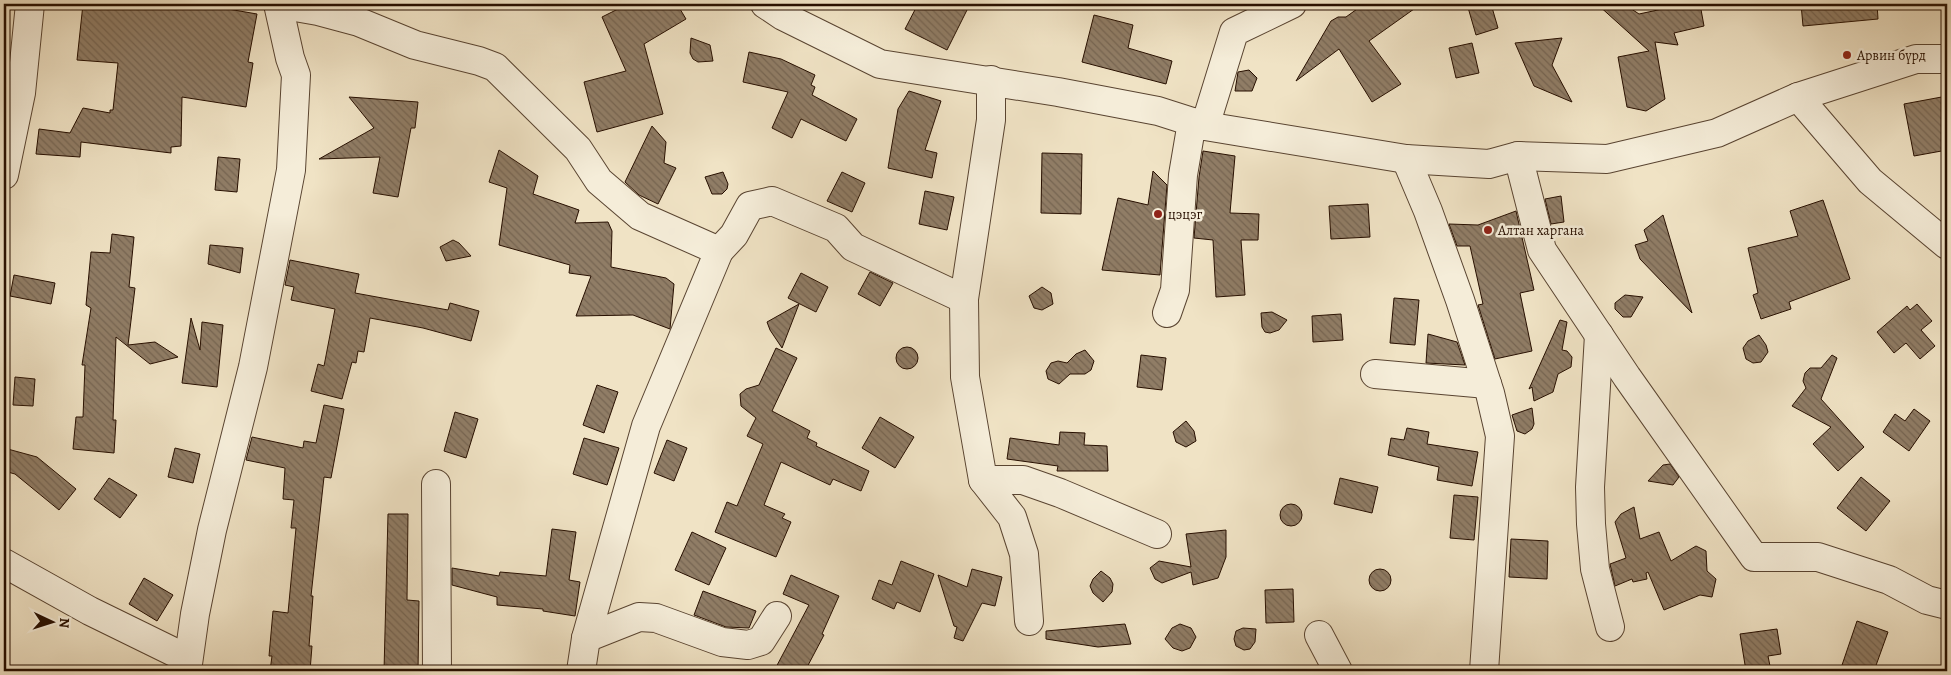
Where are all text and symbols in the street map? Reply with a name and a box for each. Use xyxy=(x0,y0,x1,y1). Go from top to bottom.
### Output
place label: Арвин бүрд xyxy=(1856,46,1926,65)
marker: Арвин бүрд xyxy=(1841,49,1853,61)
place label: цэцэг xyxy=(1168,205,1202,224)
marker: цэцэг xyxy=(1152,208,1164,220)
place label: Алтан харгана xyxy=(1497,221,1585,240)
marker: Алтан харгана xyxy=(1482,224,1494,236)
north arrow xyxy=(28,598,78,648)
text: N xyxy=(55,617,74,629)

